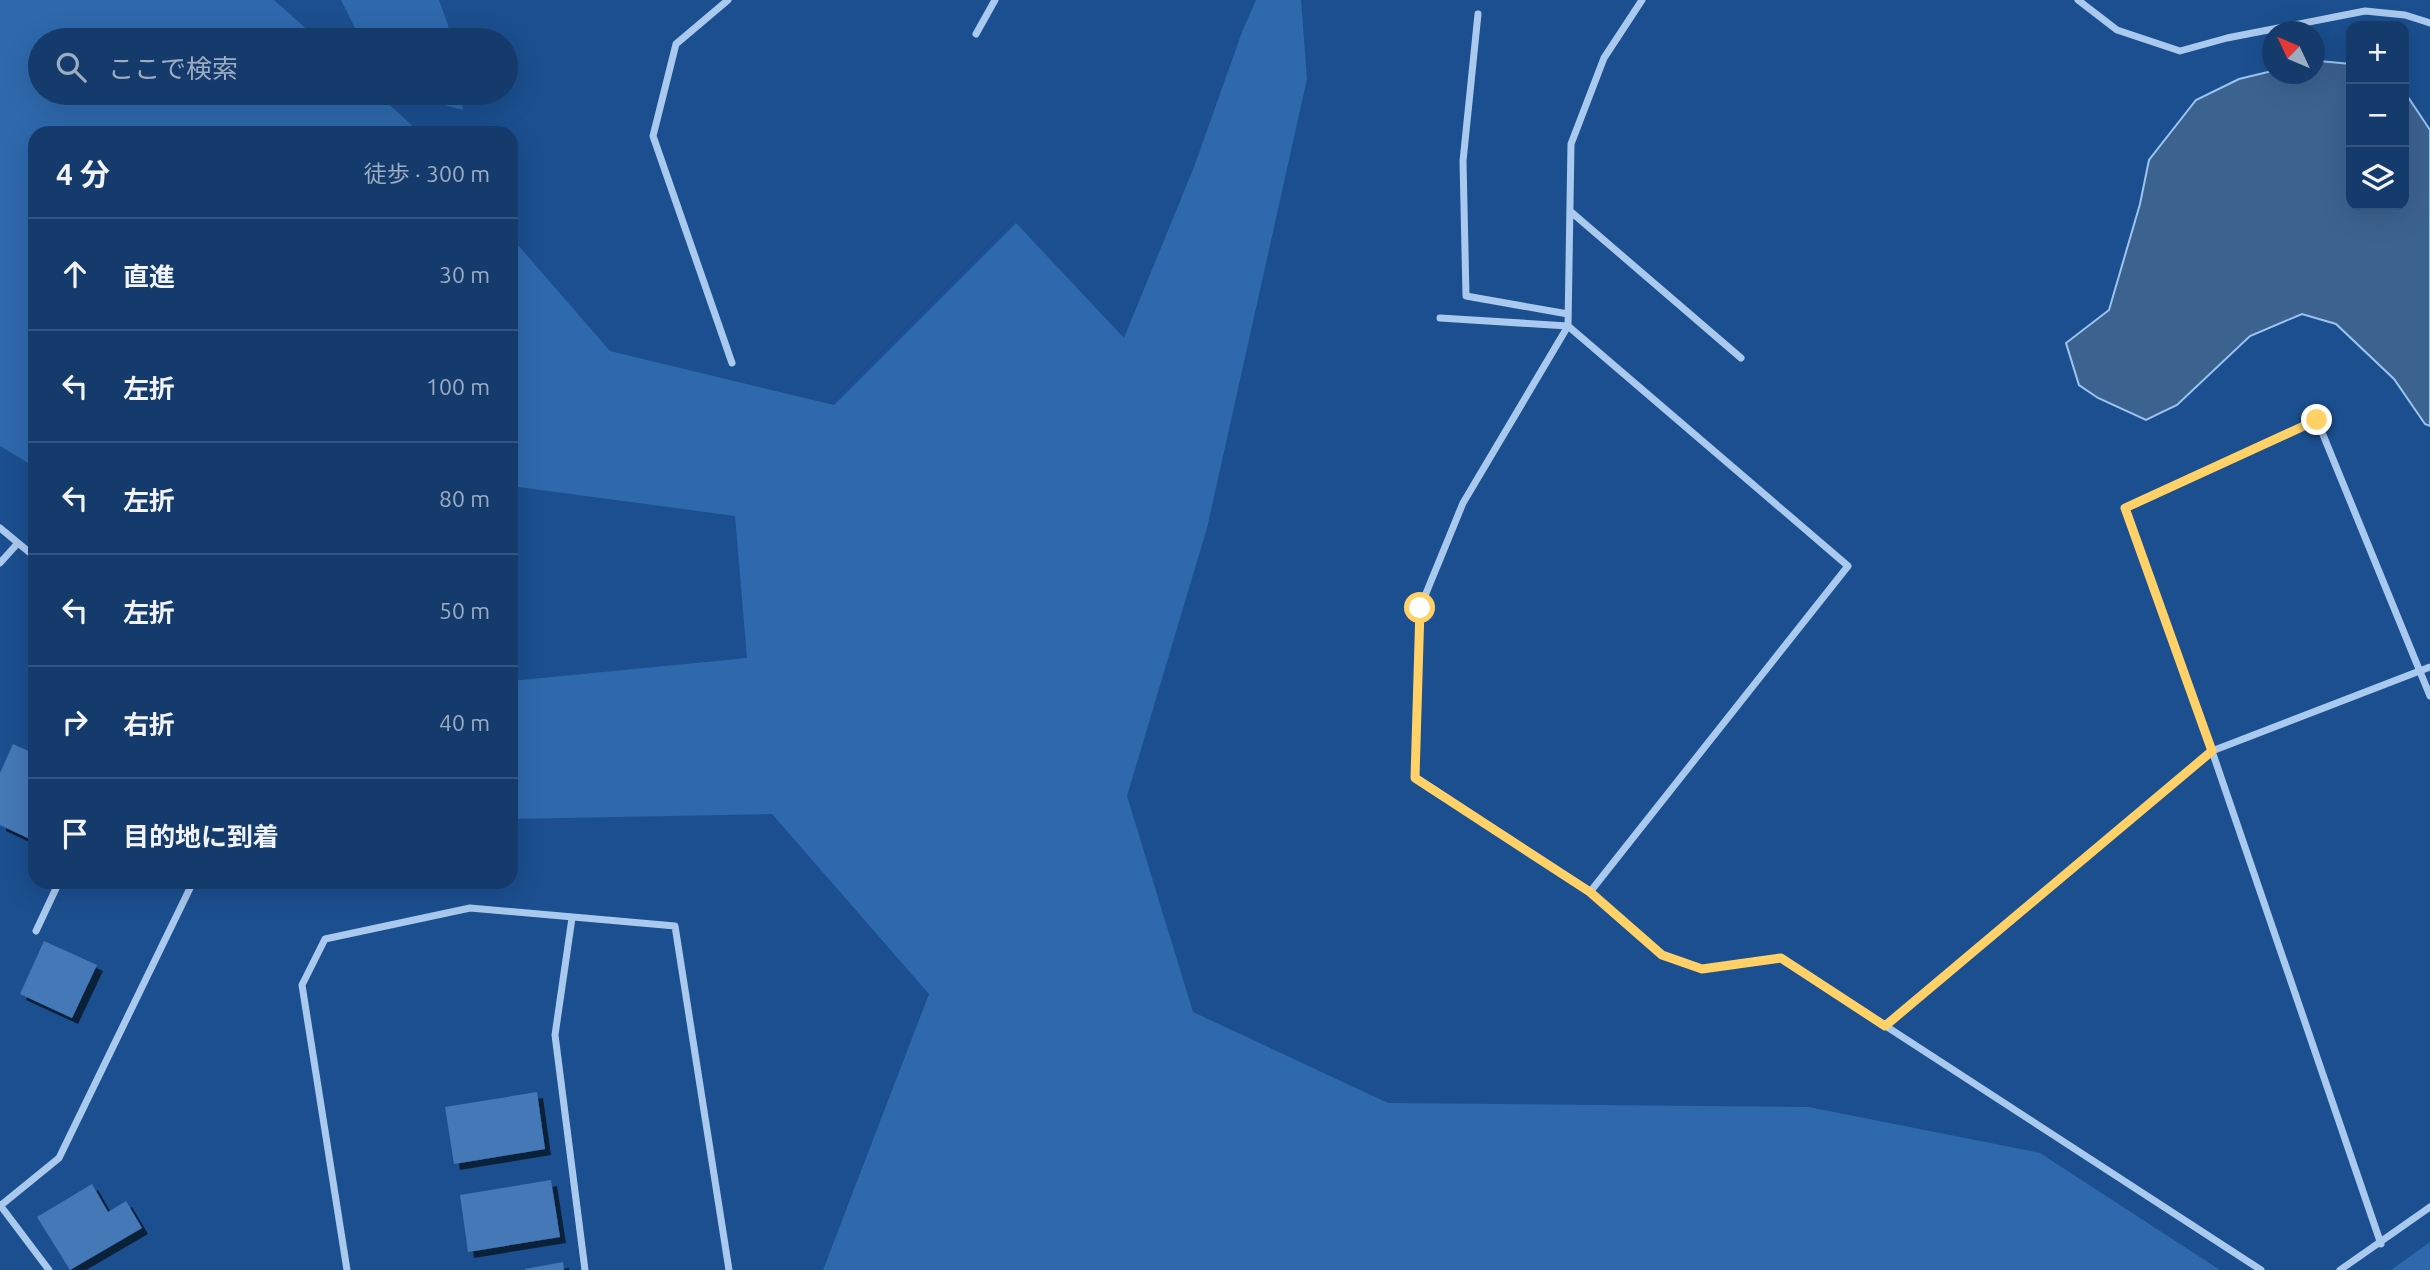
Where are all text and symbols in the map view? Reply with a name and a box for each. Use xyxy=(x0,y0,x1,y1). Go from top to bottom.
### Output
north arrow xyxy=(2262,21,2325,84)
map controls xyxy=(2346,21,2409,210)
button: + xyxy=(2346,21,2409,84)
search box xyxy=(28,28,518,105)
icon: search xyxy=(52,48,90,86)
text: ここで検索 xyxy=(108,54,238,83)
button: − xyxy=(2346,84,2409,147)
button: layers xyxy=(2346,147,2409,210)
text: 4 分 xyxy=(56,157,110,191)
text: 徒歩 · 300 m xyxy=(364,161,490,186)
icon: ahead xyxy=(56,255,94,293)
text: 直進 xyxy=(123,262,175,291)
text: 30 m xyxy=(439,262,490,287)
icon: left xyxy=(56,367,94,405)
text: 左折 xyxy=(123,374,175,403)
text: 100 m xyxy=(426,374,490,399)
route end xyxy=(2301,404,2332,435)
icon: left xyxy=(56,479,94,517)
text: 左折 xyxy=(123,486,175,515)
text: 80 m xyxy=(439,486,490,511)
icon: left xyxy=(56,591,94,629)
route start xyxy=(1404,592,1435,623)
text: 左折 xyxy=(123,598,175,627)
text: 50 m xyxy=(439,598,490,623)
icon: right xyxy=(56,703,94,741)
text: 右折 xyxy=(123,710,175,739)
text: 40 m xyxy=(439,710,490,735)
icon: arrive xyxy=(56,815,94,853)
text: 目的地に到着 xyxy=(123,822,279,851)

